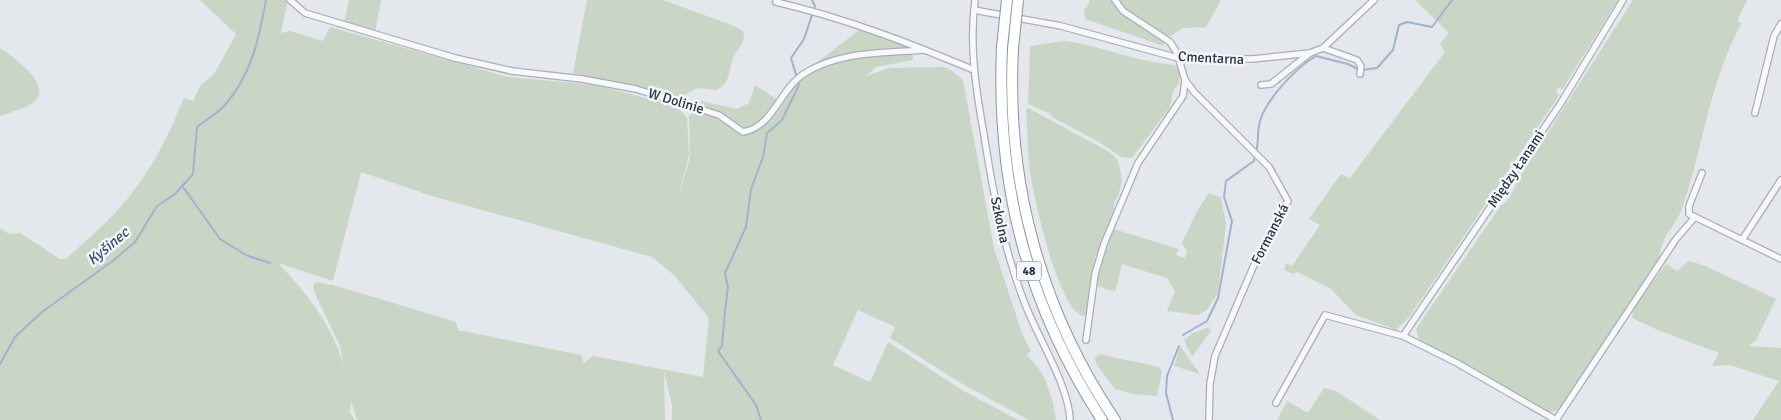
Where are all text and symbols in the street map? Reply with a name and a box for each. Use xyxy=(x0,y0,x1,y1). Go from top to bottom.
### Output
street label: Cmentarna xyxy=(1178,48,1244,68)
street label: W Dolinie xyxy=(646,84,706,118)
street label: Między Łanami xyxy=(1484,127,1548,211)
street label: Szkolna xyxy=(987,195,1013,245)
street label: Formanská xyxy=(1248,201,1292,267)
water label: Kyšinec xyxy=(83,223,133,269)
road number: 48 xyxy=(1016,262,1042,280)

